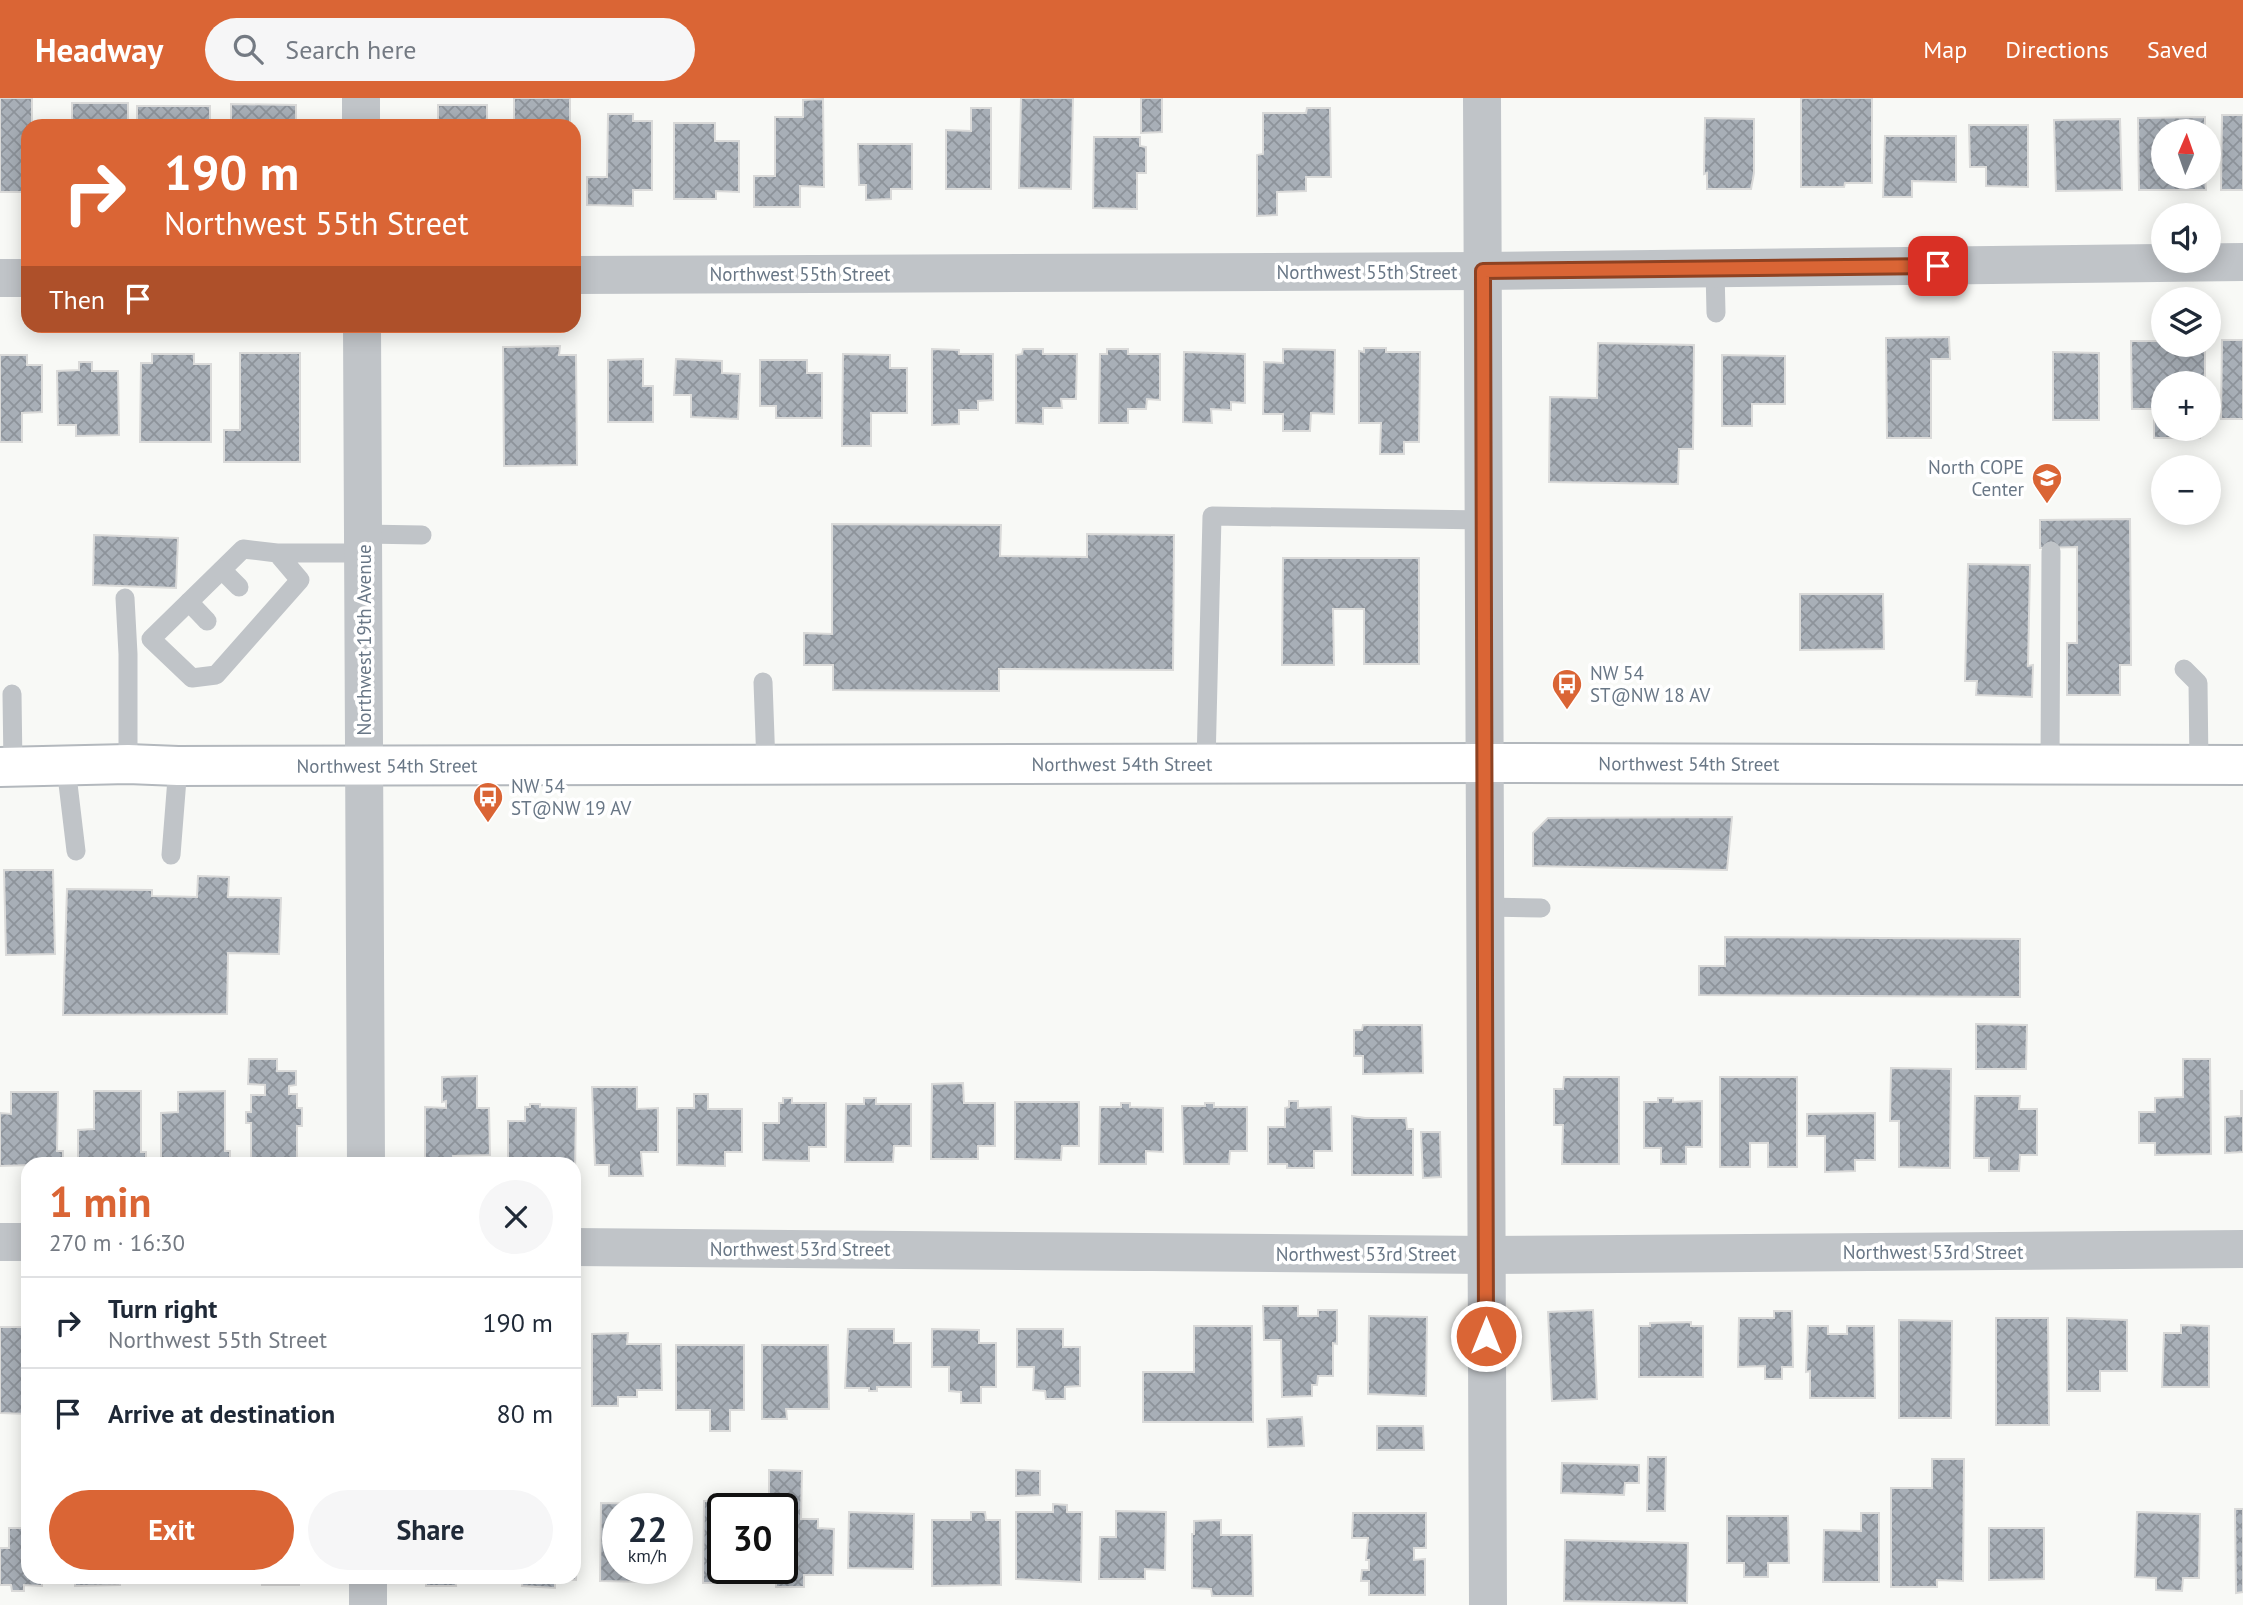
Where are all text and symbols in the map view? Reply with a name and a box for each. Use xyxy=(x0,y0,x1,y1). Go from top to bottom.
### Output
search box xyxy=(205,18,695,81)
text: Headway xyxy=(35,28,163,71)
icon: search xyxy=(229,30,267,68)
text: Search here xyxy=(285,33,416,66)
text: Map xyxy=(1923,34,1967,65)
text: Directions xyxy=(2005,34,2109,65)
text: Saved xyxy=(2147,34,2208,65)
north arrow xyxy=(2151,119,2221,189)
map controls xyxy=(2151,119,2221,525)
text: 190 m xyxy=(164,140,299,204)
icon: right xyxy=(49,147,140,238)
text: Northwest 55th Street xyxy=(164,202,469,244)
button: sound xyxy=(2151,203,2221,273)
pin xyxy=(1908,236,1968,296)
icon: arrive xyxy=(1919,247,1957,285)
street label: Northwest 55th Street xyxy=(1277,260,1458,284)
street label: Northwest 55th Street xyxy=(710,262,891,286)
icon: arrive xyxy=(119,280,157,318)
text: Then xyxy=(49,283,105,316)
button: layers xyxy=(2151,287,2221,357)
button: + xyxy=(2151,371,2221,441)
place label: North COPE Center xyxy=(1928,455,2025,501)
button: − xyxy=(2151,455,2221,525)
school or university icon: North COPE Center xyxy=(2030,461,2064,505)
street label: Northwest 19th Avenue xyxy=(352,544,376,736)
place label: NW 54 ST@NW 18 AV xyxy=(1590,661,1710,707)
bus stop icon: NW 54 ST@NW 18 AV xyxy=(1550,667,1584,711)
street label: Northwest 54th Street xyxy=(1598,751,1780,776)
street label: Northwest 54th Street xyxy=(1031,752,1213,776)
street label: Northwest 54th Street xyxy=(296,753,478,778)
place label: NW 54 ST@NW 19 AV xyxy=(511,774,631,820)
bus stop icon: NW 54 ST@NW 19 AV xyxy=(471,780,505,824)
text: 1 min xyxy=(49,1174,151,1229)
button: close xyxy=(479,1180,553,1254)
text: 270 m · 16:30 xyxy=(49,1228,185,1257)
street label: Northwest 53rd Street xyxy=(710,1237,891,1261)
street label: Northwest 53rd Street xyxy=(1843,1240,2024,1264)
street label: Northwest 53rd Street xyxy=(1276,1242,1457,1266)
text: Turn right xyxy=(108,1292,217,1325)
position arrow xyxy=(1449,1299,1523,1373)
icon: right xyxy=(49,1304,87,1342)
text: 190 m xyxy=(482,1306,553,1339)
text: Northwest 55th Street xyxy=(108,1325,327,1354)
icon: arrive xyxy=(49,1395,87,1433)
text: Arrive at destination xyxy=(108,1397,335,1430)
text: 80 m xyxy=(497,1397,553,1430)
button: Exit xyxy=(49,1490,294,1570)
button: Share xyxy=(308,1490,553,1570)
speed limit sign: 30 xyxy=(707,1493,798,1584)
text: 22 xyxy=(628,1506,667,1552)
text: km/h xyxy=(628,1544,667,1567)

